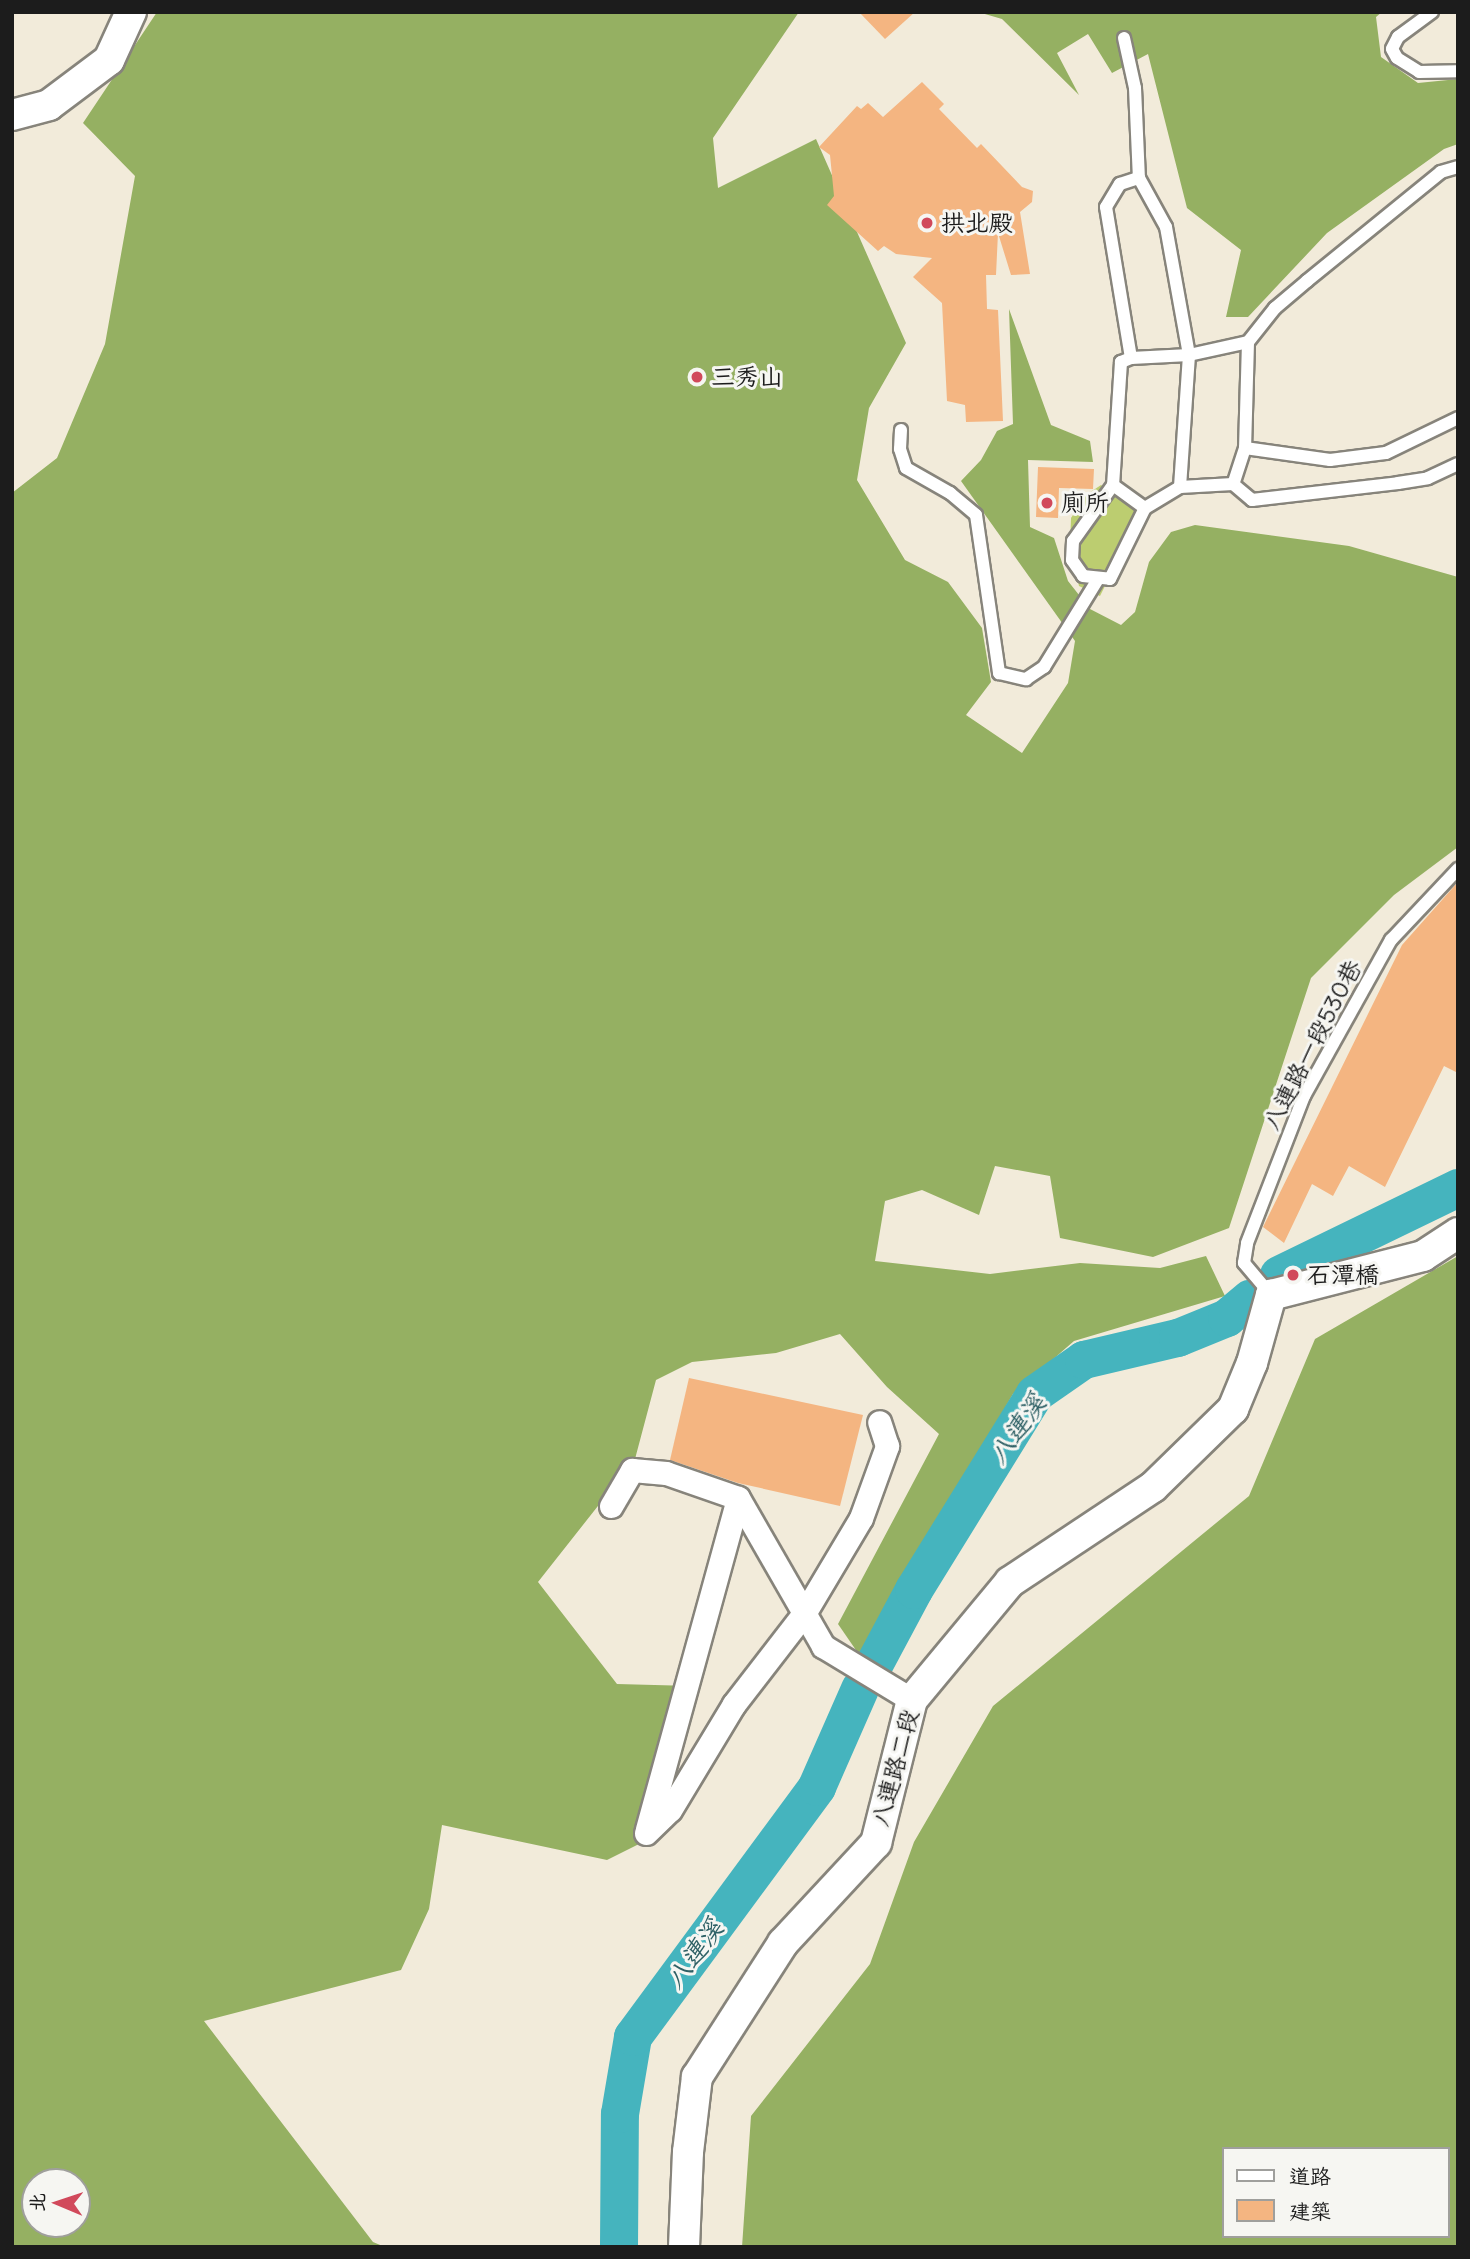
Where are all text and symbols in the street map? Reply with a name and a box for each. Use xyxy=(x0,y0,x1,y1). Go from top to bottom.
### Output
place label: 拱北殿 xyxy=(941,209,1013,237)
marker: 拱北殿 xyxy=(919,215,935,231)
place label: 三秀山 xyxy=(711,363,783,391)
marker: 三秀山 xyxy=(689,369,705,385)
place label: 廁所 xyxy=(1061,489,1109,517)
marker: 廁所 xyxy=(1039,495,1055,511)
street label: 八連路一段530巷 xyxy=(1257,955,1367,1135)
place label: 石潭橋 xyxy=(1307,1261,1379,1289)
marker: 石潭橋 xyxy=(1285,1267,1301,1283)
water label: 八連溪 xyxy=(982,1388,1052,1470)
street label: 八連路二段 xyxy=(866,1706,924,1830)
water label: 八連溪 xyxy=(658,1913,730,1995)
legend xyxy=(1222,2147,1449,2238)
text: 道路 xyxy=(1289,2163,1331,2190)
north arrow xyxy=(21,2168,91,2238)
text: 北 xyxy=(25,2192,49,2212)
text: 建築 xyxy=(1289,2198,1331,2225)

